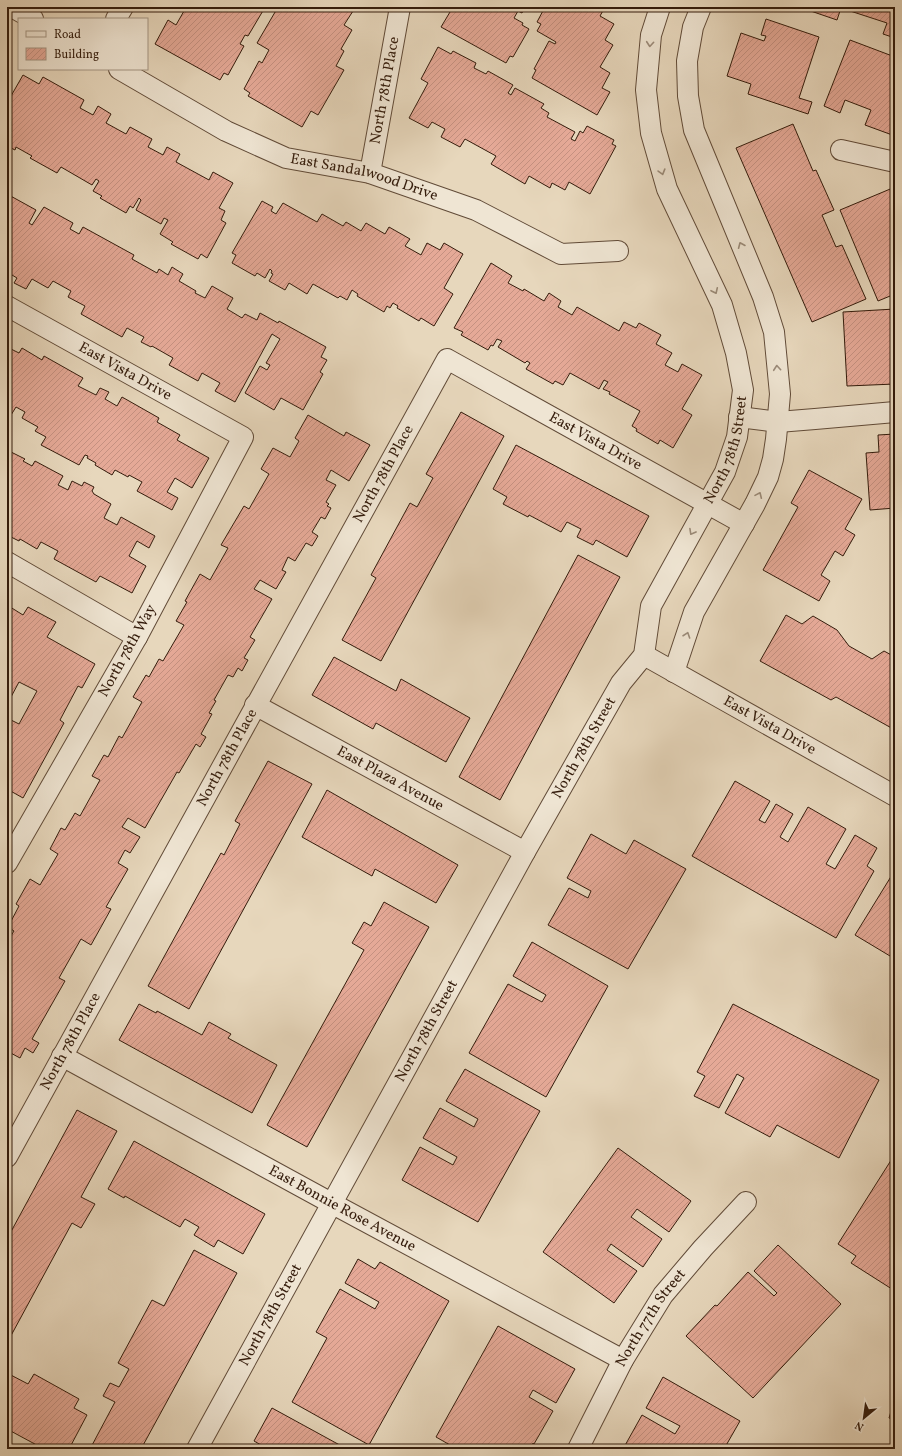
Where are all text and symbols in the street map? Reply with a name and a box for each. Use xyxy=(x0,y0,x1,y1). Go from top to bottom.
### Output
legend xyxy=(18,18,148,70)
text: Road xyxy=(54,27,81,43)
street label: North 78th Place xyxy=(365,35,405,146)
one-way arrow xyxy=(646,41,655,47)
text: Building xyxy=(54,47,99,63)
street label: East Sandalwood Drive xyxy=(289,148,441,206)
one-way arrow xyxy=(657,169,666,176)
one-way arrow xyxy=(738,241,746,249)
one-way arrow xyxy=(710,287,718,294)
street label: East Vista Drive xyxy=(75,337,175,406)
one-way arrow xyxy=(773,365,782,371)
street label: North 78th Street xyxy=(699,394,753,508)
street label: East Vista Drive xyxy=(545,407,646,476)
street label: North 78th Place xyxy=(348,421,419,527)
one-way arrow xyxy=(754,492,762,499)
one-way arrow xyxy=(689,528,697,535)
street label: North 78th Way xyxy=(94,601,162,701)
one-way arrow xyxy=(682,632,690,639)
street label: East Vista Drive xyxy=(719,691,820,760)
street label: North 78th Street xyxy=(547,693,621,802)
street label: North 78th Place xyxy=(192,705,263,810)
street label: East Plaza Avenue xyxy=(333,741,448,816)
street label: North 78th Street xyxy=(390,976,463,1086)
street label: North 78th Place xyxy=(35,989,106,1094)
street label: East Bonnie Rose Avenue xyxy=(265,1160,420,1257)
street label: North 78th Street xyxy=(234,1260,307,1370)
street label: North 77th Street xyxy=(611,1265,691,1371)
north arrow xyxy=(844,1398,884,1438)
text: N xyxy=(853,1417,867,1434)

